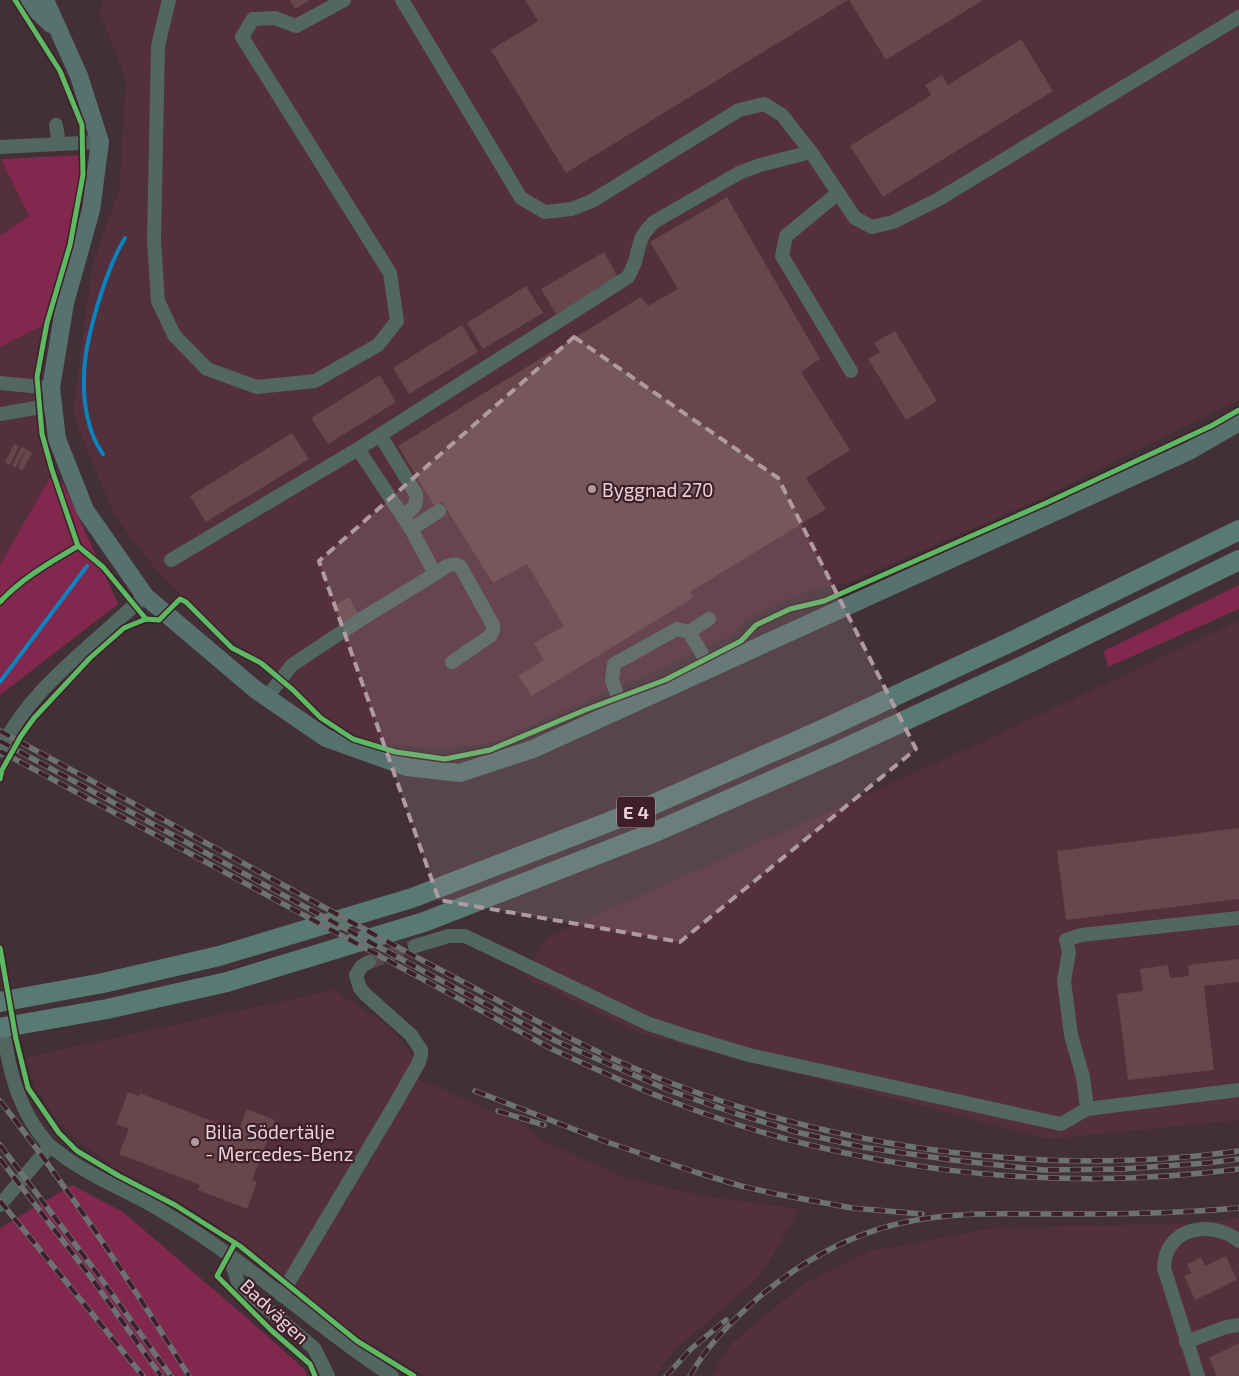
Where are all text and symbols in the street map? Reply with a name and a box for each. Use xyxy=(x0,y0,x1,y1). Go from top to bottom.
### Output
place label: Byggnad 270 xyxy=(602,478,713,501)
marker: Byggnad 270 xyxy=(586,483,598,495)
road number: E 4 xyxy=(617,796,655,828)
place label: Bilia Södertälje - Mercedes-Benz xyxy=(205,1120,353,1165)
marker: Bilia Södertälje - Mercedes-Benz xyxy=(189,1136,201,1148)
street label: Badvägen xyxy=(236,1274,314,1348)

